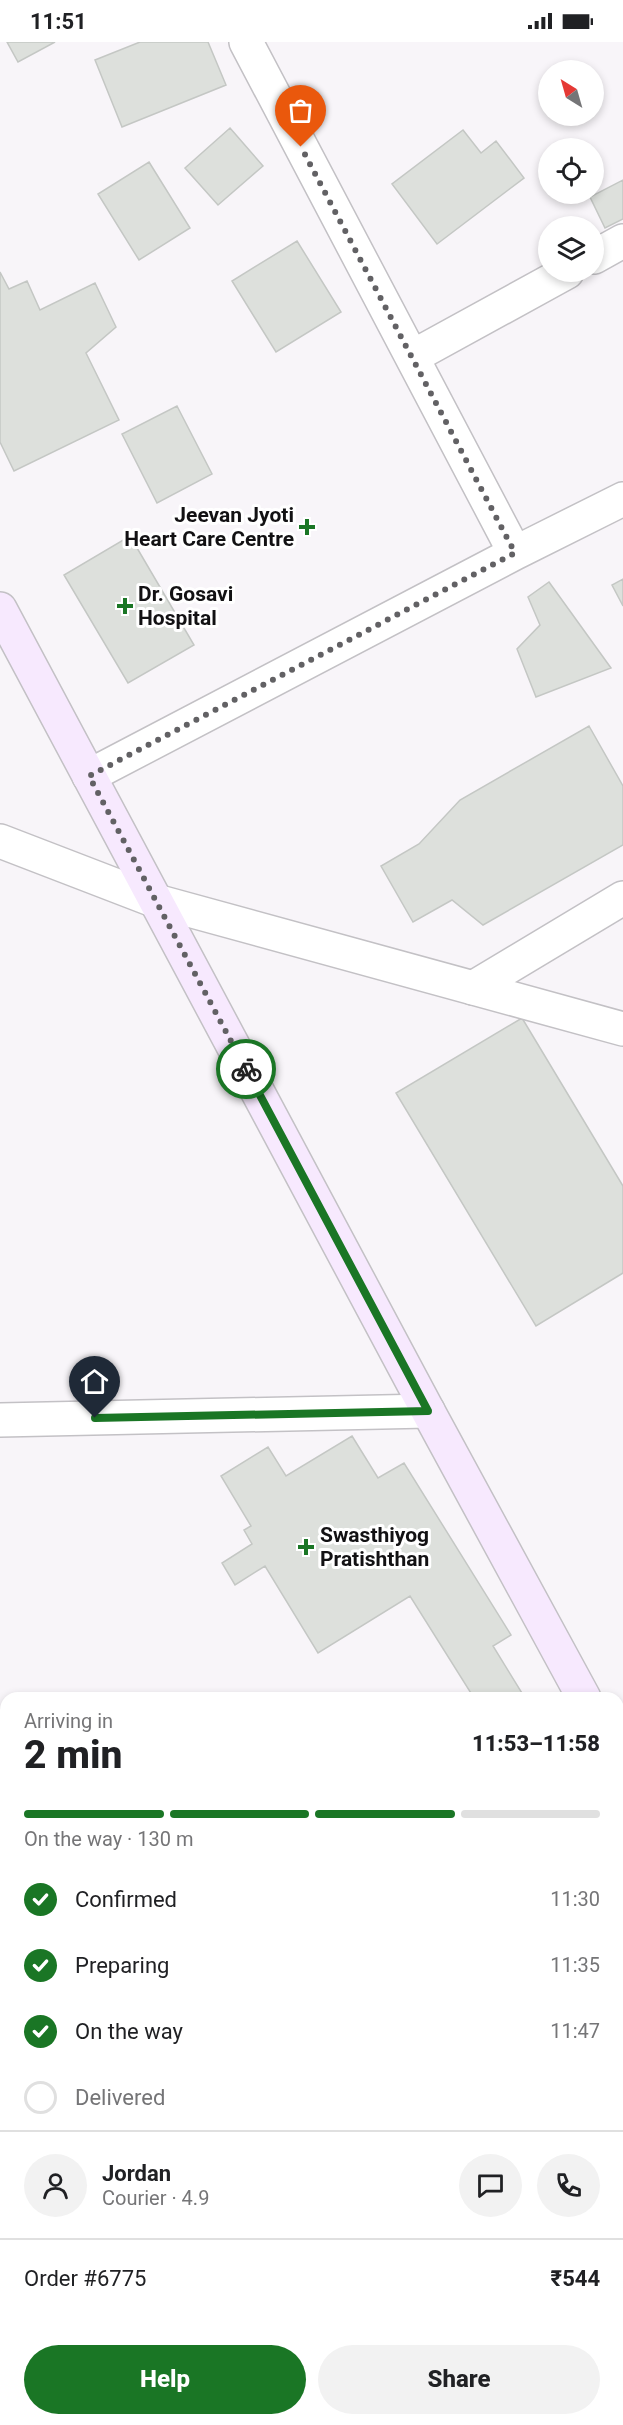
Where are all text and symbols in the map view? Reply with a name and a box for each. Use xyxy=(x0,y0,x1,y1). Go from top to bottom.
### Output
text: 11:51 xyxy=(30,9,87,34)
north arrow xyxy=(538,60,604,126)
map controls xyxy=(538,60,604,282)
pin xyxy=(275,85,326,147)
icon: bag xyxy=(284,94,317,127)
button: locate xyxy=(538,138,604,204)
button: layers xyxy=(538,216,604,282)
place label: Jeevan Jyoti Heart Care Centre xyxy=(124,503,294,551)
marker: Jeevan Jyoti Heart Care Centre xyxy=(298,518,316,536)
place label: Dr. Gosavi Hospital xyxy=(138,582,233,630)
marker: Dr. Gosavi Hospital xyxy=(116,597,134,615)
courier xyxy=(216,1039,276,1099)
icon: bike xyxy=(230,1053,263,1086)
pin xyxy=(69,1356,120,1418)
icon: home xyxy=(78,1365,111,1398)
place label: Swasthiyog Pratishthan xyxy=(320,1523,429,1571)
marker: Swasthiyog Pratishthan xyxy=(297,1538,315,1556)
text: Arriving in xyxy=(24,1709,113,1733)
text: 11:53–11:58 xyxy=(472,1731,600,1756)
text: 2 min xyxy=(24,1732,122,1778)
text: On the way · 130 m xyxy=(24,1827,193,1851)
icon: check xyxy=(24,1883,57,1916)
text: Confirmed xyxy=(75,1887,177,1912)
text: 11:30 xyxy=(550,1887,600,1911)
icon: check xyxy=(24,1949,57,1982)
text: Preparing xyxy=(75,1953,169,1978)
text: 11:35 xyxy=(550,1953,600,1977)
icon: check xyxy=(24,2015,57,2048)
text: On the way xyxy=(75,2019,183,2044)
text: 11:47 xyxy=(550,2019,600,2043)
text: Delivered xyxy=(75,2085,165,2110)
button: person xyxy=(24,2154,87,2217)
button: chat xyxy=(459,2154,522,2217)
button: phone xyxy=(537,2154,600,2217)
text: Jordan xyxy=(102,2161,171,2186)
text: Courier · 4.9 xyxy=(102,2186,209,2210)
text: Order #6775 xyxy=(24,2266,146,2291)
text: ₹544 xyxy=(551,2266,600,2291)
button: Help xyxy=(24,2345,306,2414)
button: Share xyxy=(318,2345,600,2414)

